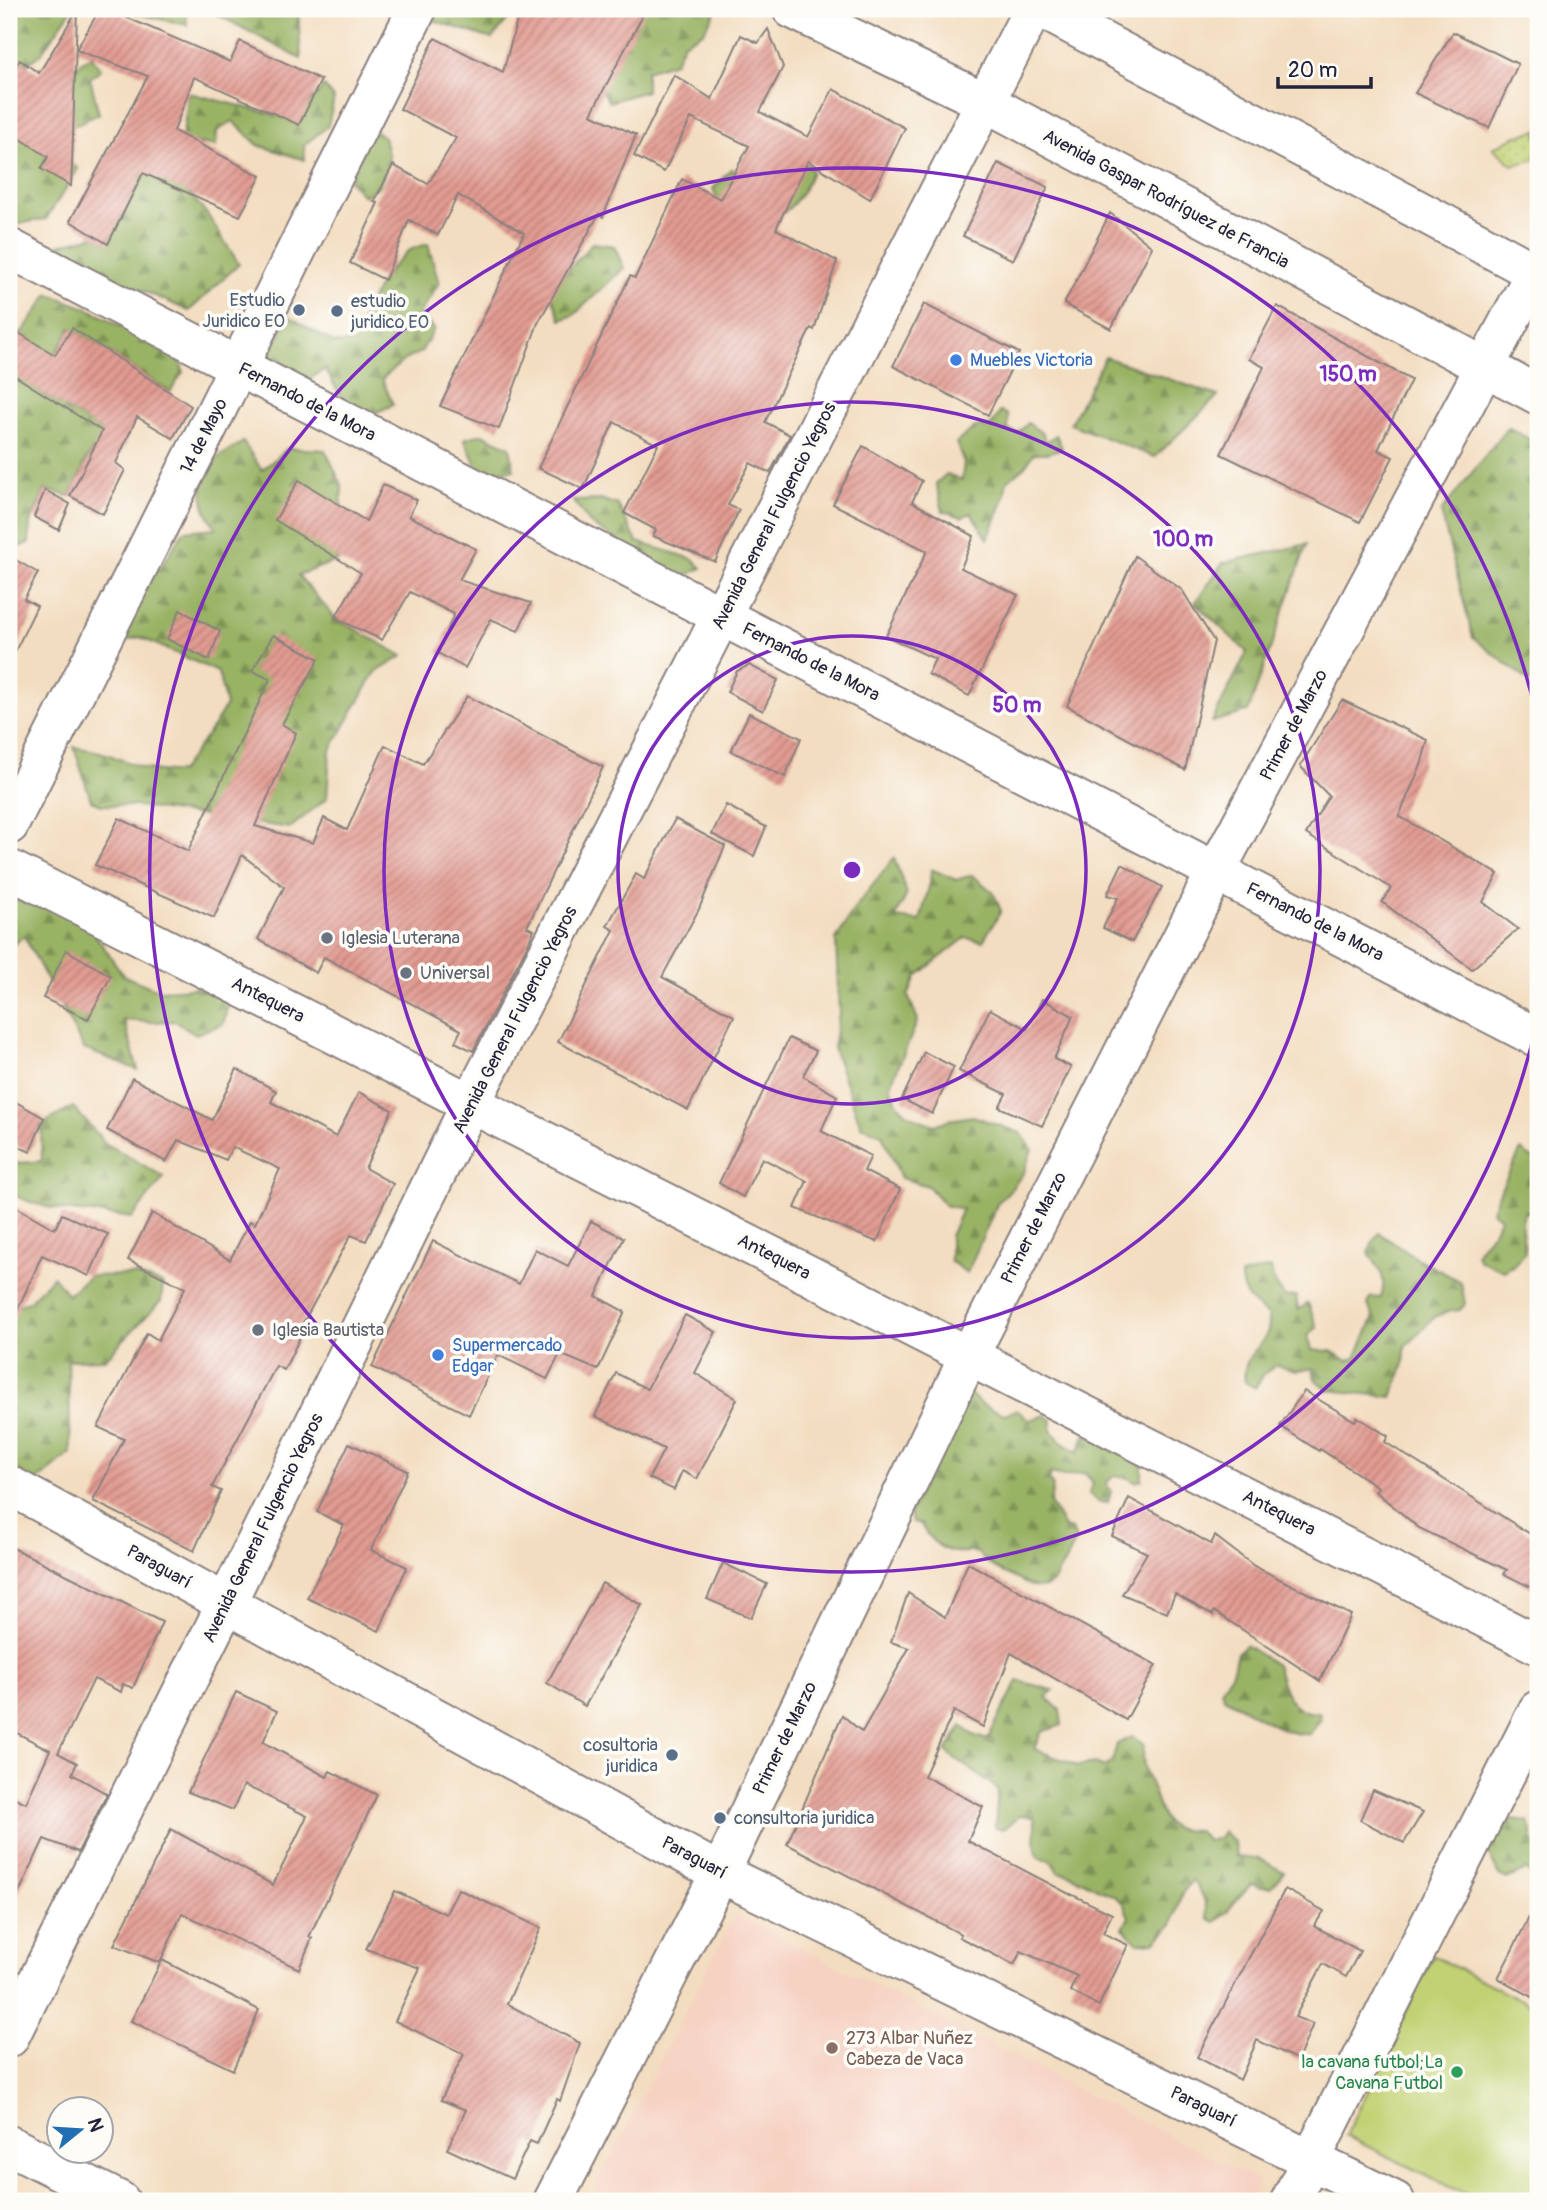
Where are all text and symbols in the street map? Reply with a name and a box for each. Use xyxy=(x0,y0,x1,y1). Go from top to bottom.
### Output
scale bar xyxy=(1278,46,1370,90)
text: 20 m xyxy=(1288,57,1337,84)
street label: Avenida Gaspar Rodríguez de Francia xyxy=(1039,124,1293,274)
place label: Estudio Juridico EO xyxy=(202,289,285,333)
place label: estudio juridico EO xyxy=(350,290,429,334)
marker: Estudio Juridico EO xyxy=(291,302,307,318)
marker: estudio juridico EO xyxy=(329,303,345,319)
place label: Muebles Victoria xyxy=(970,349,1093,372)
marker: Muebles Victoria xyxy=(948,352,964,368)
street label: Fernando de la Mora xyxy=(234,357,380,447)
text: 150 m xyxy=(1319,361,1377,388)
street label: 14 de Mayo xyxy=(175,394,233,478)
street label: Avenida General Fulgencio Yegros xyxy=(706,398,842,634)
text: 100 m xyxy=(1153,526,1213,553)
street label: Fernando de la Mora xyxy=(738,617,884,707)
street label: Primer de Marzo xyxy=(1255,665,1333,785)
text: 50 m xyxy=(993,692,1042,719)
centre of rings xyxy=(840,858,864,882)
street label: Fernando de la Mora xyxy=(1242,877,1388,967)
street label: Avenida General Fulgencio Yegros xyxy=(447,902,583,1138)
place label: Iglesia Luterana xyxy=(341,927,460,950)
marker: Iglesia Luterana xyxy=(319,930,335,946)
place label: Universal xyxy=(420,962,490,985)
marker: Universal xyxy=(398,965,414,981)
street label: Antequera xyxy=(228,972,308,1028)
street label: Primer de Marzo xyxy=(996,1168,1072,1288)
street label: Antequera xyxy=(734,1229,814,1285)
place label: Iglesia Bautista xyxy=(272,1319,384,1342)
marker: Iglesia Bautista xyxy=(250,1322,266,1338)
place label: Supermercado Edgar xyxy=(452,1334,563,1378)
marker: Supermercado Edgar xyxy=(430,1347,446,1363)
street label: Avenida General Fulgencio Yegros xyxy=(197,1410,329,1646)
street label: Antequera xyxy=(1239,1485,1319,1541)
street label: Paraguarí xyxy=(123,1540,195,1594)
street label: Primer de Marzo xyxy=(748,1678,822,1798)
place label: cosultoria juridica xyxy=(583,1734,658,1778)
marker: cosultoria juridica xyxy=(664,1747,680,1763)
place label: consultoria juridica xyxy=(734,1807,874,1830)
marker: consultoria juridica xyxy=(712,1810,728,1826)
street label: Paraguarí xyxy=(658,1831,730,1885)
place label: 273 Albar Nuñez Cabeza de Vaca xyxy=(846,2027,973,2071)
marker: 273 Albar Nuñez Cabeza de Vaca xyxy=(824,2040,840,2056)
place label: la cavana futbol;La Cavana Futbol xyxy=(1301,2051,1443,2095)
marker: la cavana futbol;La Cavana Futbol xyxy=(1449,2064,1465,2080)
street label: Paraguarí xyxy=(1166,2081,1240,2133)
north arrow xyxy=(46,2094,116,2164)
text: N xyxy=(82,2115,109,2135)

